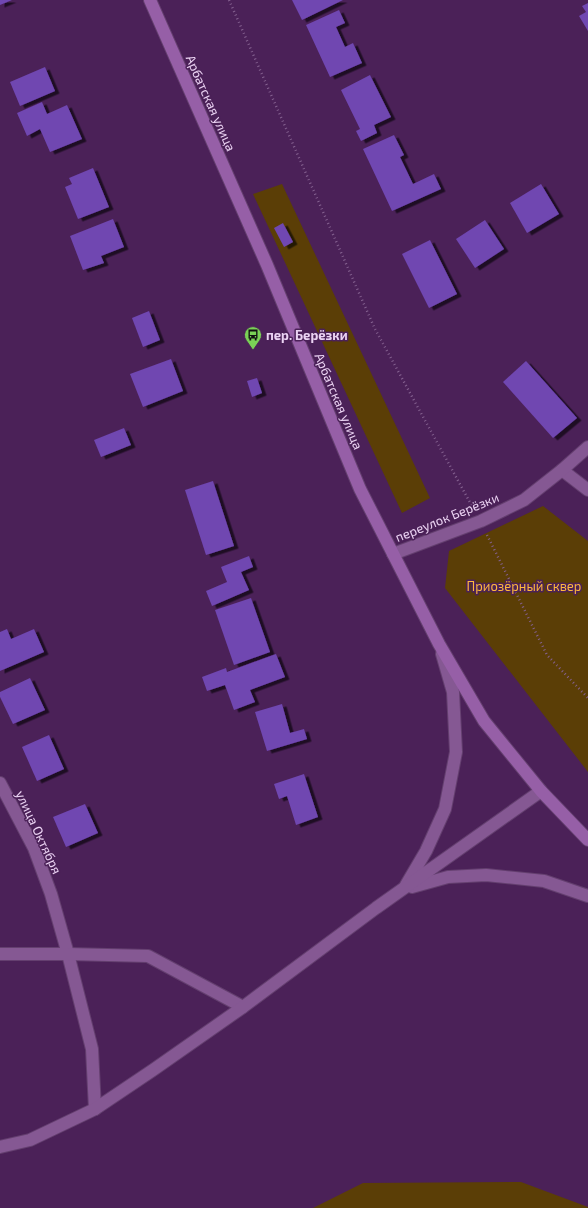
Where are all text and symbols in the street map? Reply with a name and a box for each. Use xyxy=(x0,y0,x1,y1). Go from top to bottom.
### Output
street label: Арбатская улица xyxy=(183,53,239,153)
bus stop icon: пер. Берёзки xyxy=(243,325,263,350)
place label: пер. Берёзки xyxy=(266,327,348,343)
street label: Арбатская улица xyxy=(311,350,367,452)
street label: переулок Берёзки xyxy=(393,489,501,545)
park label: Приозёрный сквер xyxy=(467,578,581,594)
street label: улица Октября xyxy=(13,788,65,876)

